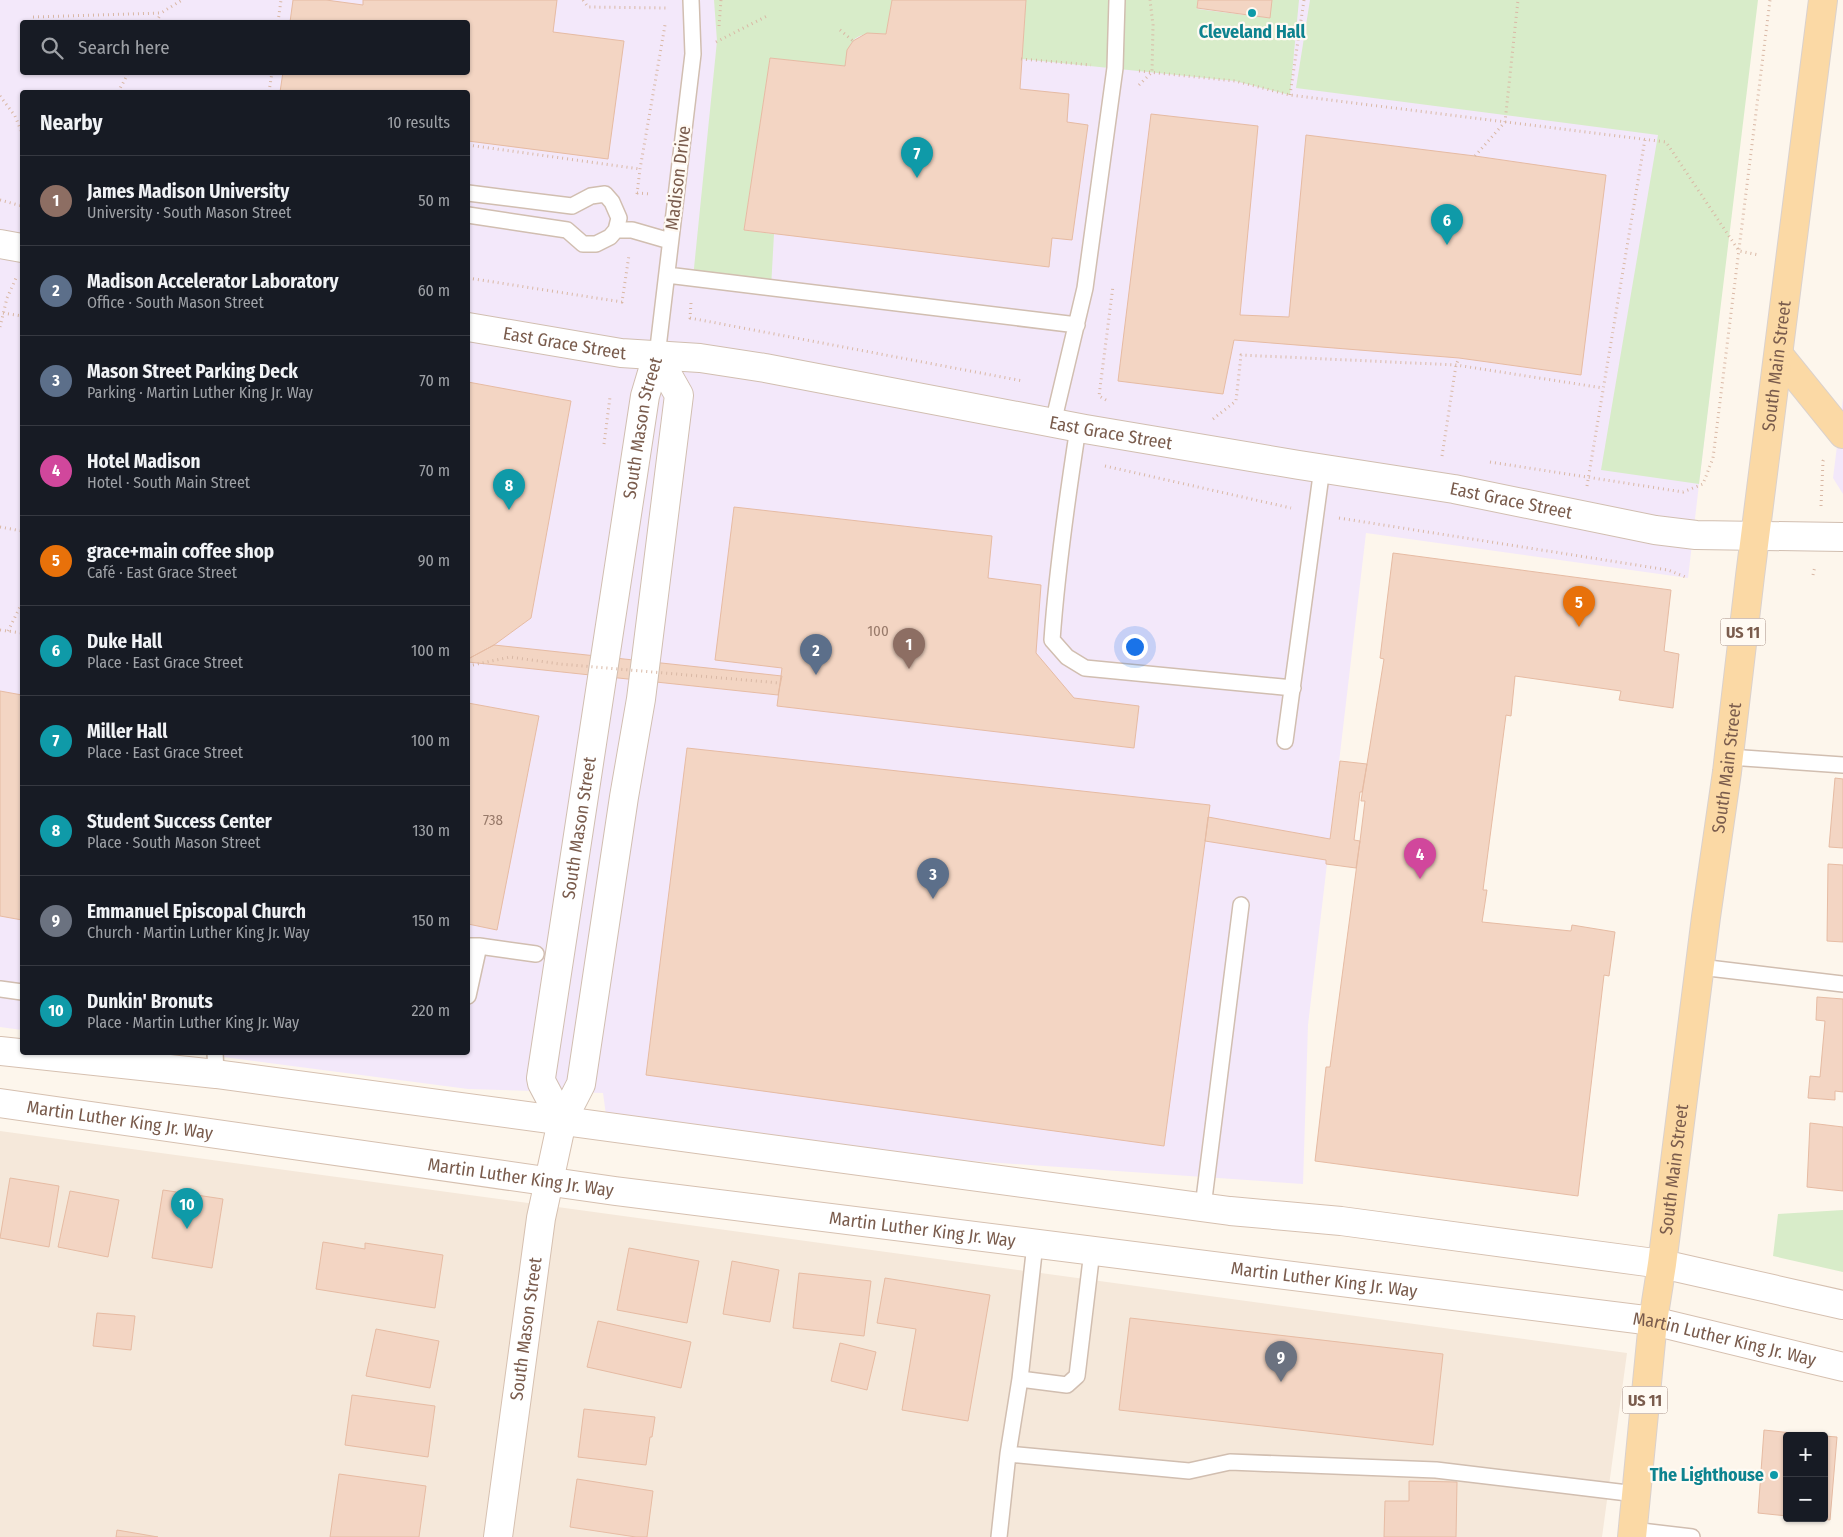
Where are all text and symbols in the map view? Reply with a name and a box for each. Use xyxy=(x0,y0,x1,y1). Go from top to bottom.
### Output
marker: Cleveland Hall xyxy=(1246,7,1258,19)
search box xyxy=(20,20,470,75)
place label: Cleveland Hall xyxy=(1199,21,1305,43)
icon: search xyxy=(38,34,66,62)
text: Search here xyxy=(78,36,170,59)
text: Nearby xyxy=(40,110,102,136)
text: 10 results xyxy=(387,113,450,132)
street label: Madison Drive xyxy=(661,125,695,231)
pin: 7 xyxy=(901,137,933,178)
text: James Madison University xyxy=(87,180,289,203)
text: 1 xyxy=(53,191,59,210)
text: 50 m xyxy=(418,191,450,210)
text: University · South Mason Street xyxy=(87,203,291,222)
pin: 6 xyxy=(1431,204,1463,245)
text: Madison Accelerator Laboratory xyxy=(87,270,339,293)
text: 2 xyxy=(52,281,60,300)
text: 60 m xyxy=(418,281,450,300)
text: Office · South Mason Street xyxy=(87,293,264,312)
street label: South Main Street xyxy=(1757,299,1796,433)
street label: East Grace Street xyxy=(501,322,627,364)
street label: South Mason Street xyxy=(618,354,667,500)
text: Mason Street Parking Deck xyxy=(87,360,298,383)
text: 3 xyxy=(52,371,60,390)
text: 70 m xyxy=(419,371,450,390)
text: Parking · Martin Luther King Jr. Way xyxy=(87,383,313,402)
street label: East Grace Street xyxy=(1047,411,1174,455)
text: Hotel Madison xyxy=(87,450,201,473)
text: 4 xyxy=(52,461,60,480)
text: 70 m xyxy=(419,461,450,480)
pin: 8 xyxy=(493,469,525,510)
text: Hotel · South Main Street xyxy=(87,473,250,492)
street label: East Grace Street xyxy=(1448,477,1574,524)
text: grace+main coffee shop xyxy=(87,540,274,563)
text: 5 xyxy=(52,551,60,570)
text: 90 m xyxy=(418,551,450,570)
text: Café · East Grace Street xyxy=(87,563,237,582)
pin: 5 xyxy=(1563,586,1595,627)
road number: US 11 xyxy=(1720,618,1766,646)
house number: 100 xyxy=(867,622,889,640)
pin: 1 xyxy=(893,628,925,669)
text: Duke Hall xyxy=(87,630,162,653)
pin: 2 xyxy=(800,634,832,675)
your location xyxy=(1122,634,1148,660)
text: 6 xyxy=(52,641,60,660)
text: 100 m xyxy=(411,641,450,660)
text: Place · East Grace Street xyxy=(87,653,243,672)
street label: South Main Street xyxy=(1707,701,1746,835)
text: Miller Hall xyxy=(87,720,167,743)
text: 7 xyxy=(53,731,59,750)
text: 100 m xyxy=(411,731,450,750)
text: Place · East Grace Street xyxy=(87,743,243,762)
street label: South Mason Street xyxy=(557,755,601,901)
text: Student Success Center xyxy=(87,810,272,833)
house number: 738 xyxy=(483,811,503,829)
text: 8 xyxy=(52,821,60,840)
text: 130 m xyxy=(412,821,450,840)
text: Place · South Mason Street xyxy=(87,833,261,852)
pin: 4 xyxy=(1404,838,1436,879)
pin: 3 xyxy=(917,858,949,899)
text: Emmanuel Episcopal Church xyxy=(87,900,306,923)
text: 9 xyxy=(52,911,60,930)
text: 150 m xyxy=(412,911,450,930)
text: Church · Martin Luther King Jr. Way xyxy=(87,923,310,942)
text: Dunkin' Bronuts xyxy=(87,990,213,1013)
text: 10 xyxy=(48,1001,64,1020)
text: 220 m xyxy=(411,1001,450,1020)
text: Place · Martin Luther King Jr. Way xyxy=(87,1013,299,1032)
street label: Martin Luther King Jr. Way xyxy=(25,1096,214,1144)
street label: South Main Street xyxy=(1655,1103,1693,1236)
street label: Martin Luther King Jr. Way xyxy=(426,1153,615,1202)
pin: 10 xyxy=(171,1188,203,1229)
street label: Martin Luther King Jr. Way xyxy=(828,1207,1017,1252)
street label: South Mason Street xyxy=(506,1256,547,1402)
street label: Martin Luther King Jr. Way xyxy=(1230,1257,1419,1302)
street label: Martin Luther King Jr. Way xyxy=(1632,1308,1818,1371)
pin: 9 xyxy=(1265,1341,1297,1382)
road number: US 11 xyxy=(1622,1386,1668,1414)
map controls xyxy=(1783,1432,1828,1522)
button: + xyxy=(1783,1432,1828,1477)
place label: The Lighthouse xyxy=(1650,1464,1764,1486)
marker: The Lighthouse xyxy=(1768,1469,1780,1481)
button: − xyxy=(1783,1477,1828,1522)

